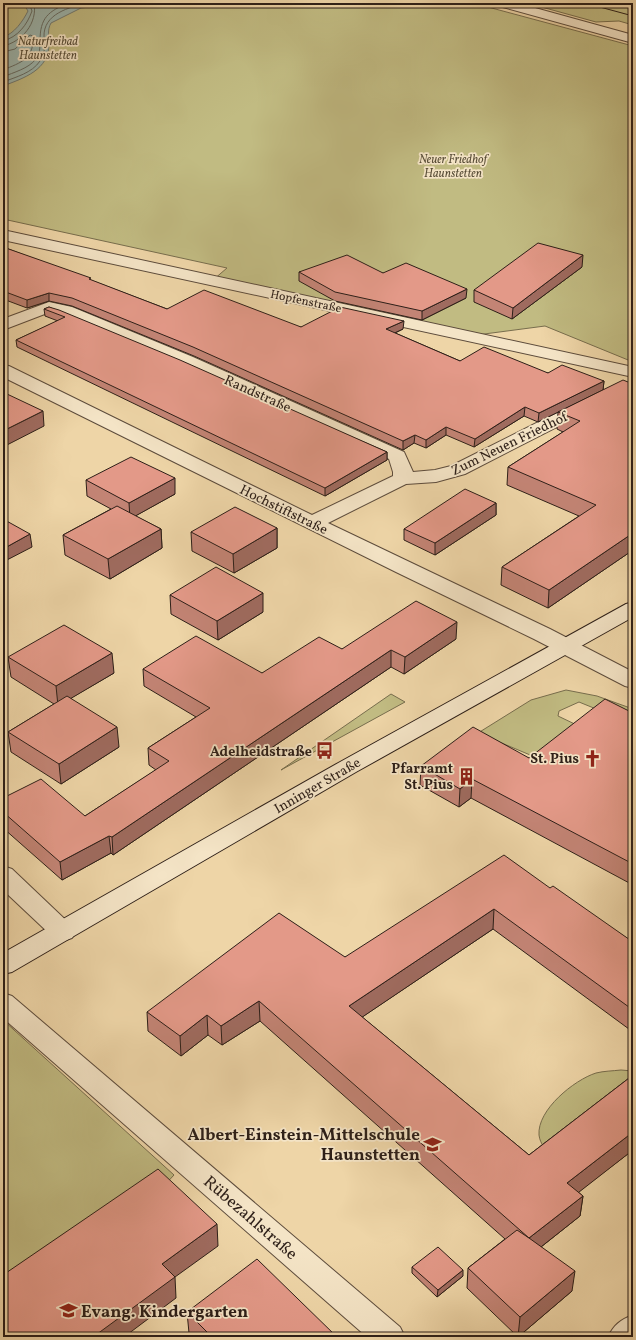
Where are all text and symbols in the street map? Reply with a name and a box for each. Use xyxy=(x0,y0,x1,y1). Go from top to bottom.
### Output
park label: Naturfreibad Haunstetten xyxy=(18,34,78,64)
park label: Neuer Friedhof Haunstetten xyxy=(419,152,490,182)
street label: Hopfenstraße xyxy=(269,287,343,317)
street label: Randstraße xyxy=(221,371,294,418)
street label: Zum Neuen Friedhof xyxy=(448,407,572,481)
street label: Hochstiftstraße xyxy=(236,481,331,540)
bus stop icon: Adelheidstraße xyxy=(315,741,335,761)
place label: Adelheidstraße xyxy=(210,743,312,762)
church icon: St. Pius xyxy=(582,748,602,768)
place label: St. Pius xyxy=(530,750,579,769)
street label: Inninger Straße xyxy=(271,754,365,819)
place label: Pfarramt St. Pius xyxy=(391,760,453,795)
building icon: Pfarramt St. Pius xyxy=(456,766,476,786)
place label: Albert-Einstein-Mittelschule Haunstetten xyxy=(187,1124,420,1167)
school or university icon: Albert-Einstein-Mittelschule Haunstetten xyxy=(423,1134,443,1154)
street label: Rübezahlstraße xyxy=(198,1171,302,1265)
school or university icon: Evang. Kindergarten xyxy=(58,1301,78,1321)
place label: Evang. Kindergarten xyxy=(81,1301,248,1324)

